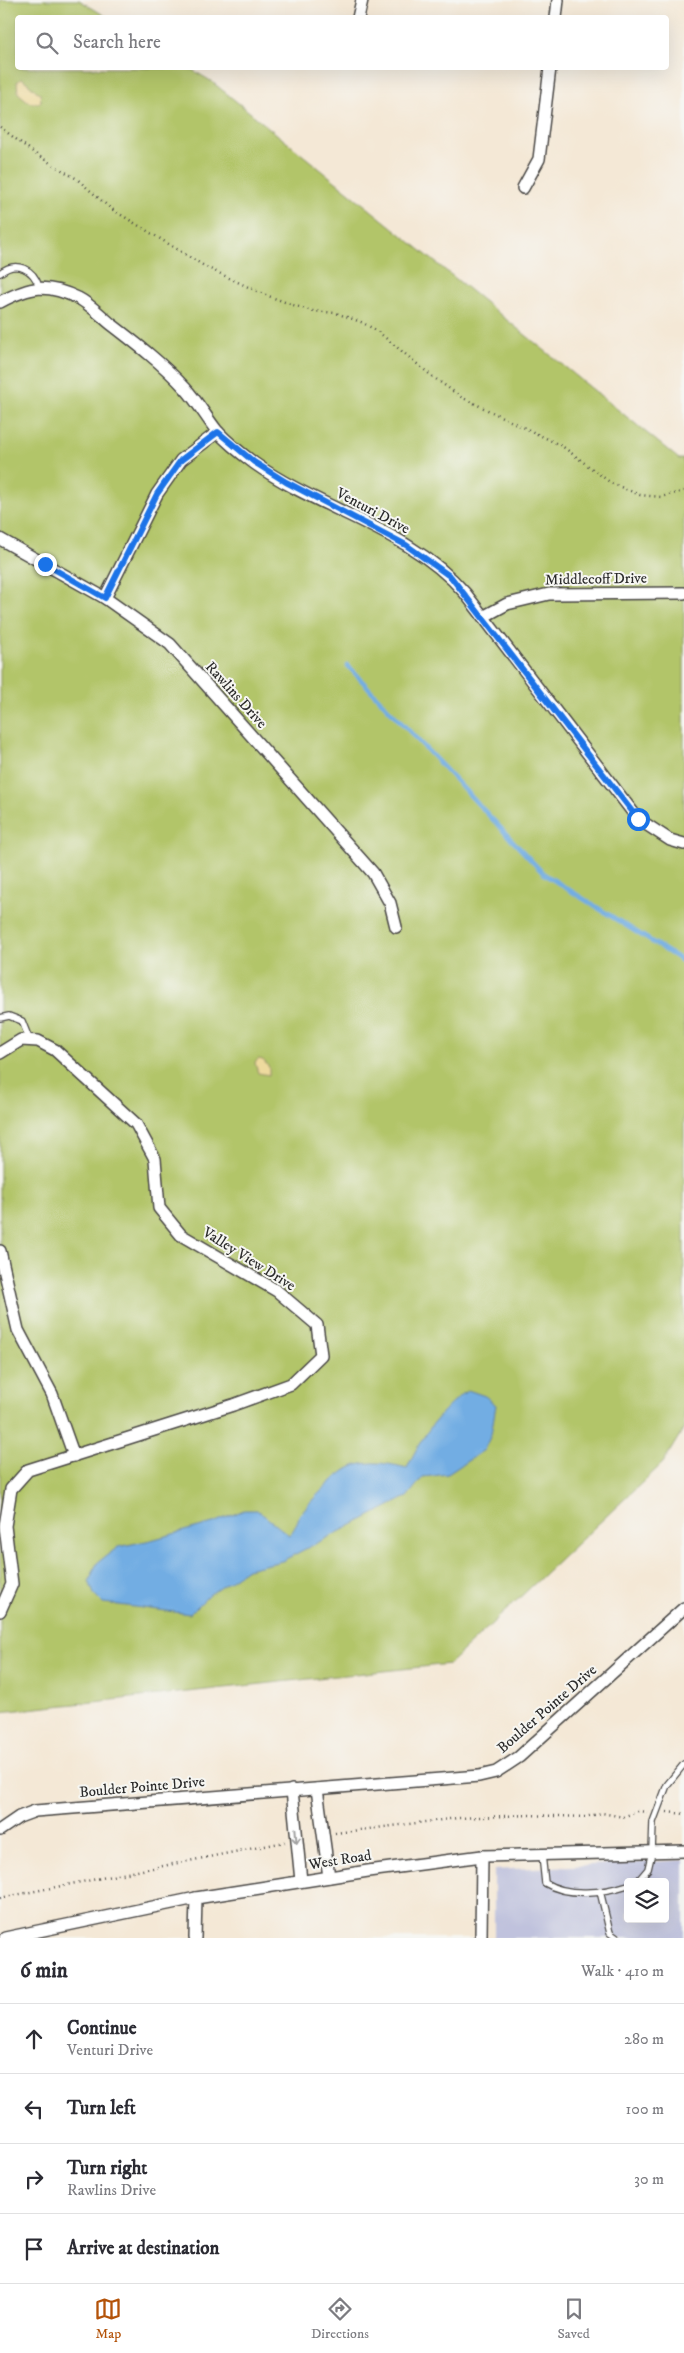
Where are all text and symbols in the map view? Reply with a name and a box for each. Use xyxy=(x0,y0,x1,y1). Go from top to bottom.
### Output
search box xyxy=(15,15,669,70)
icon: search xyxy=(33,29,61,57)
text: Search here xyxy=(73,31,161,54)
street label: Venturi Drive xyxy=(332,483,413,538)
route end xyxy=(34,553,57,576)
street label: Middlecoff Drive xyxy=(545,569,647,589)
street label: Rawlins Drive xyxy=(201,658,271,732)
route start xyxy=(627,808,650,831)
street label: Valley View Drive xyxy=(198,1222,299,1295)
street label: Boulder Pointe Drive xyxy=(493,1660,601,1758)
street label: Boulder Pointe Drive xyxy=(78,1772,206,1802)
one-way arrow xyxy=(291,1827,301,1843)
street label: West Road xyxy=(306,1846,373,1874)
map controls xyxy=(624,1878,669,1923)
button: layers xyxy=(624,1878,669,1923)
text: 6 min xyxy=(20,1958,68,1984)
text: Walk · 410 m xyxy=(581,1961,664,1981)
text: Continue xyxy=(67,2017,137,2040)
icon: ahead xyxy=(20,2025,48,2053)
text: 280 m xyxy=(624,2029,664,2049)
text: Venturi Drive xyxy=(67,2040,153,2060)
icon: left xyxy=(20,2095,48,2123)
text: Turn left xyxy=(67,2097,136,2120)
text: 100 m xyxy=(626,2099,664,2119)
text: Turn right xyxy=(67,2157,147,2180)
icon: right xyxy=(20,2165,48,2193)
text: 30 m xyxy=(634,2169,664,2189)
text: Rawlins Drive xyxy=(67,2180,156,2200)
icon: arrive xyxy=(20,2235,48,2263)
text: Arrive at destination xyxy=(67,2237,219,2260)
tab: Map xyxy=(94,2295,122,2343)
tab: Directions xyxy=(311,2295,369,2343)
tab: Saved xyxy=(558,2295,590,2343)

